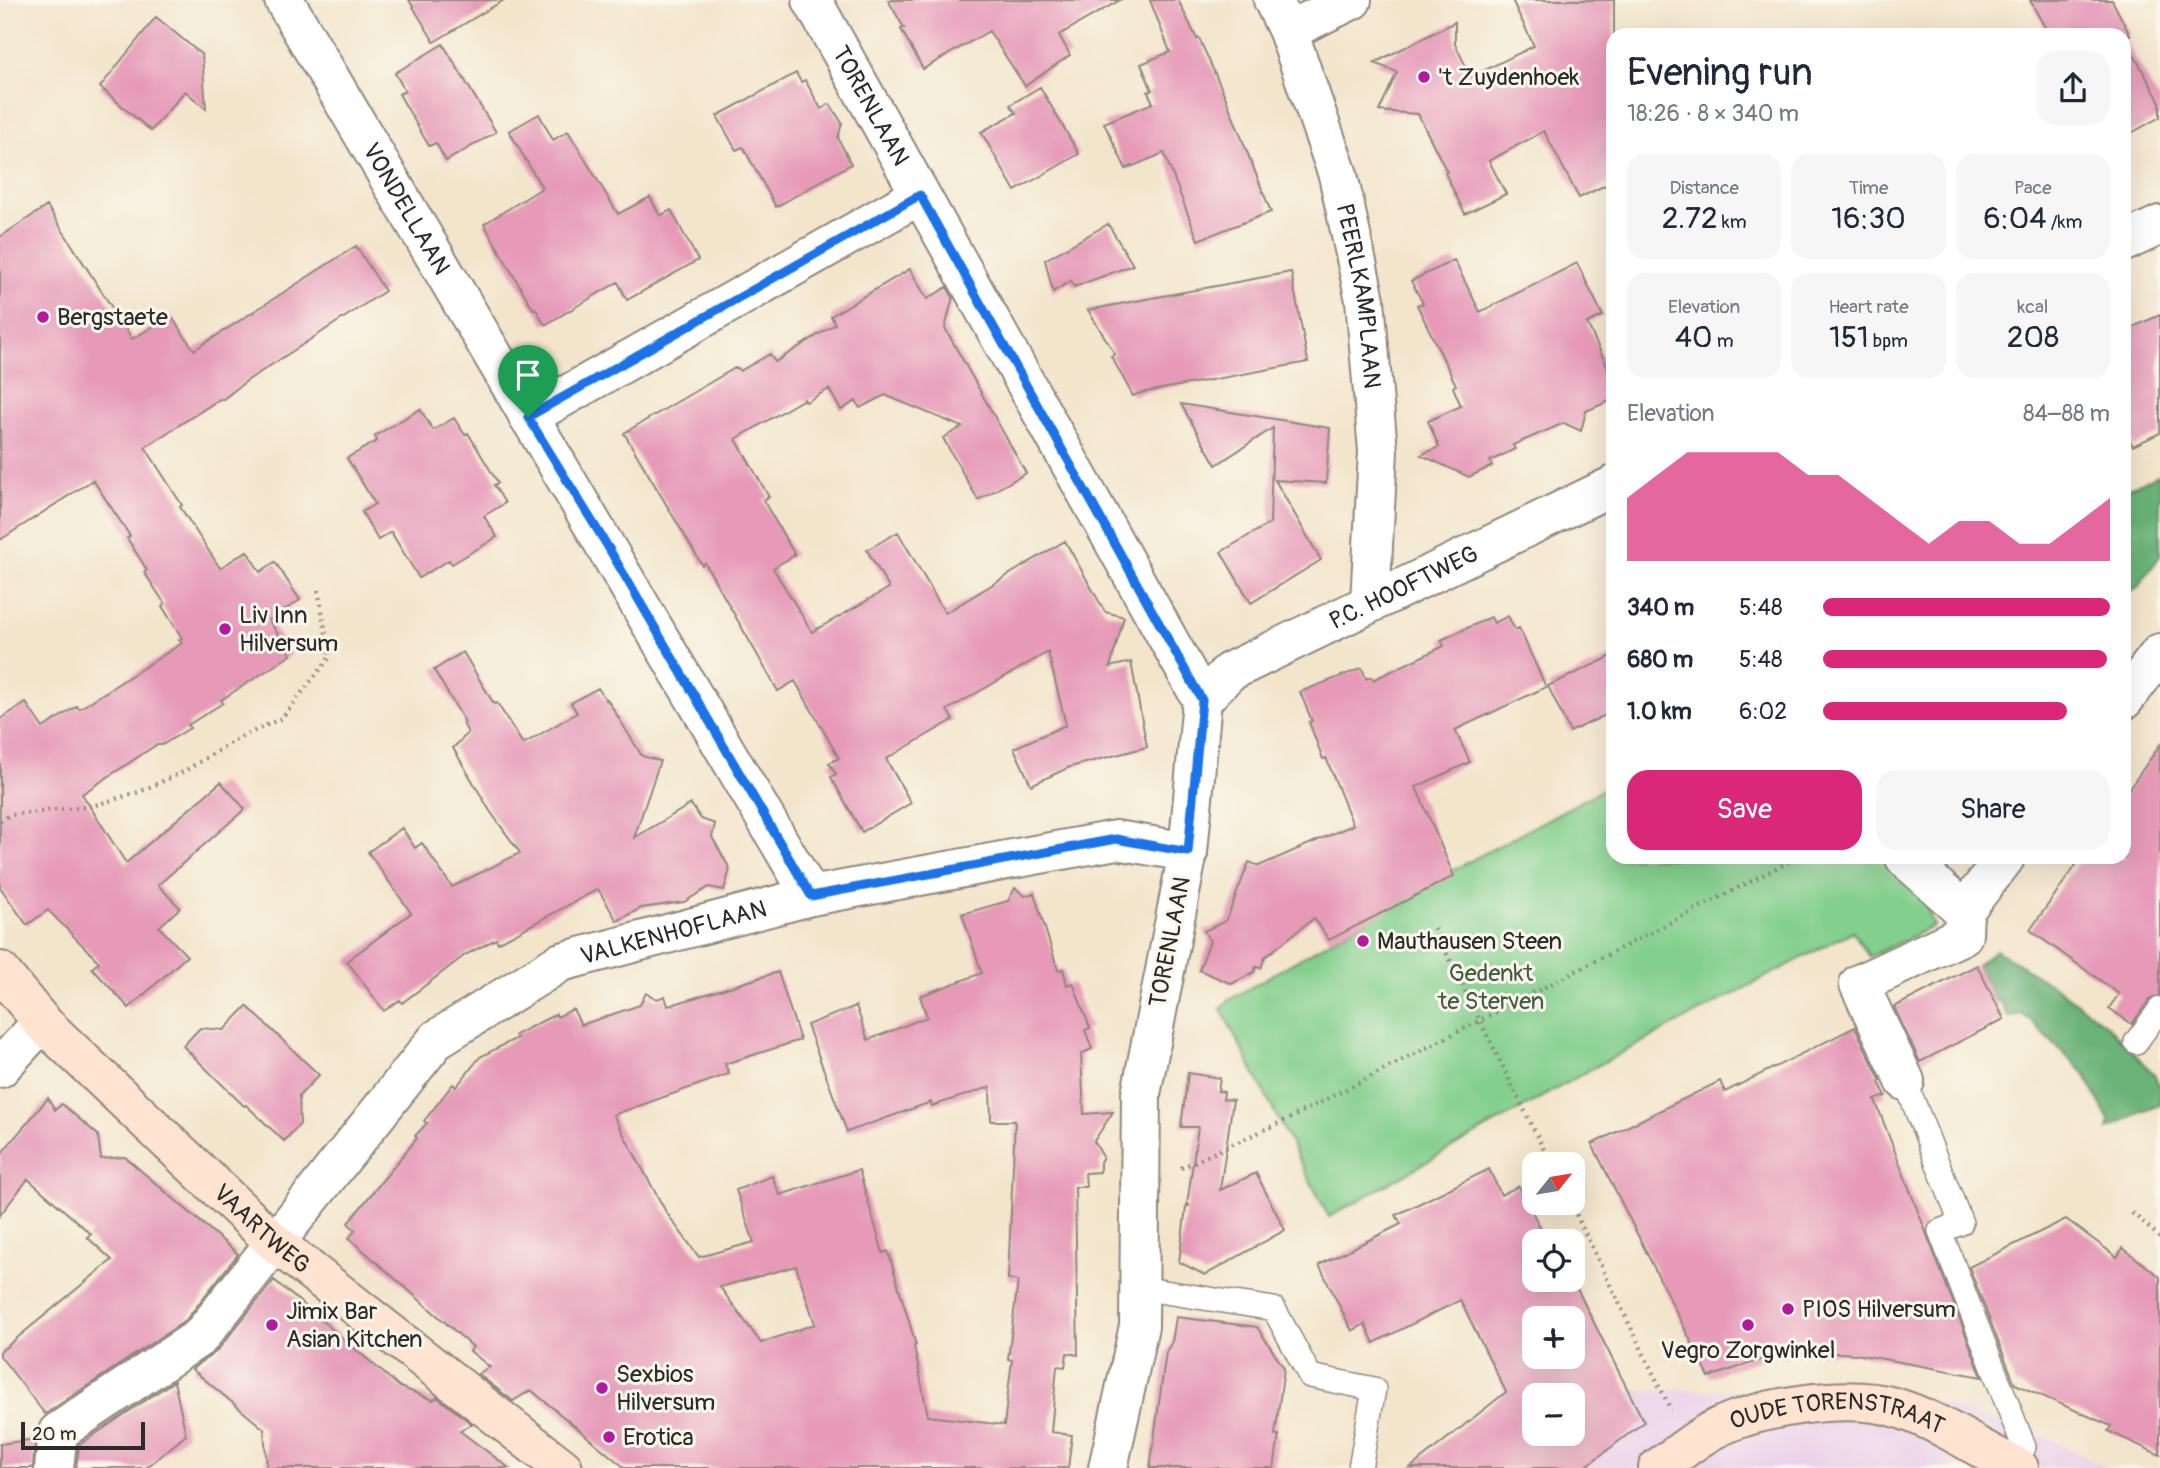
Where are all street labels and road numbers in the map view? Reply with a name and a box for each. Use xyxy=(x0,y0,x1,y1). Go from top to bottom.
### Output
street label: TORENLAAN xyxy=(826,41,916,171)
street label: VONDELLAAN xyxy=(357,138,457,280)
street label: PEERLKAMPLAAN xyxy=(1330,201,1387,390)
street label: P.C. HOOFTWEG xyxy=(1325,539,1483,636)
street label: TORENLAAN xyxy=(1143,874,1197,1010)
street label: VALKENHOFLAAN xyxy=(577,894,769,971)
street label: VAARTWEG xyxy=(208,1178,316,1279)
street label: OUDE TORENSTRAAT xyxy=(1726,1387,1950,1440)

